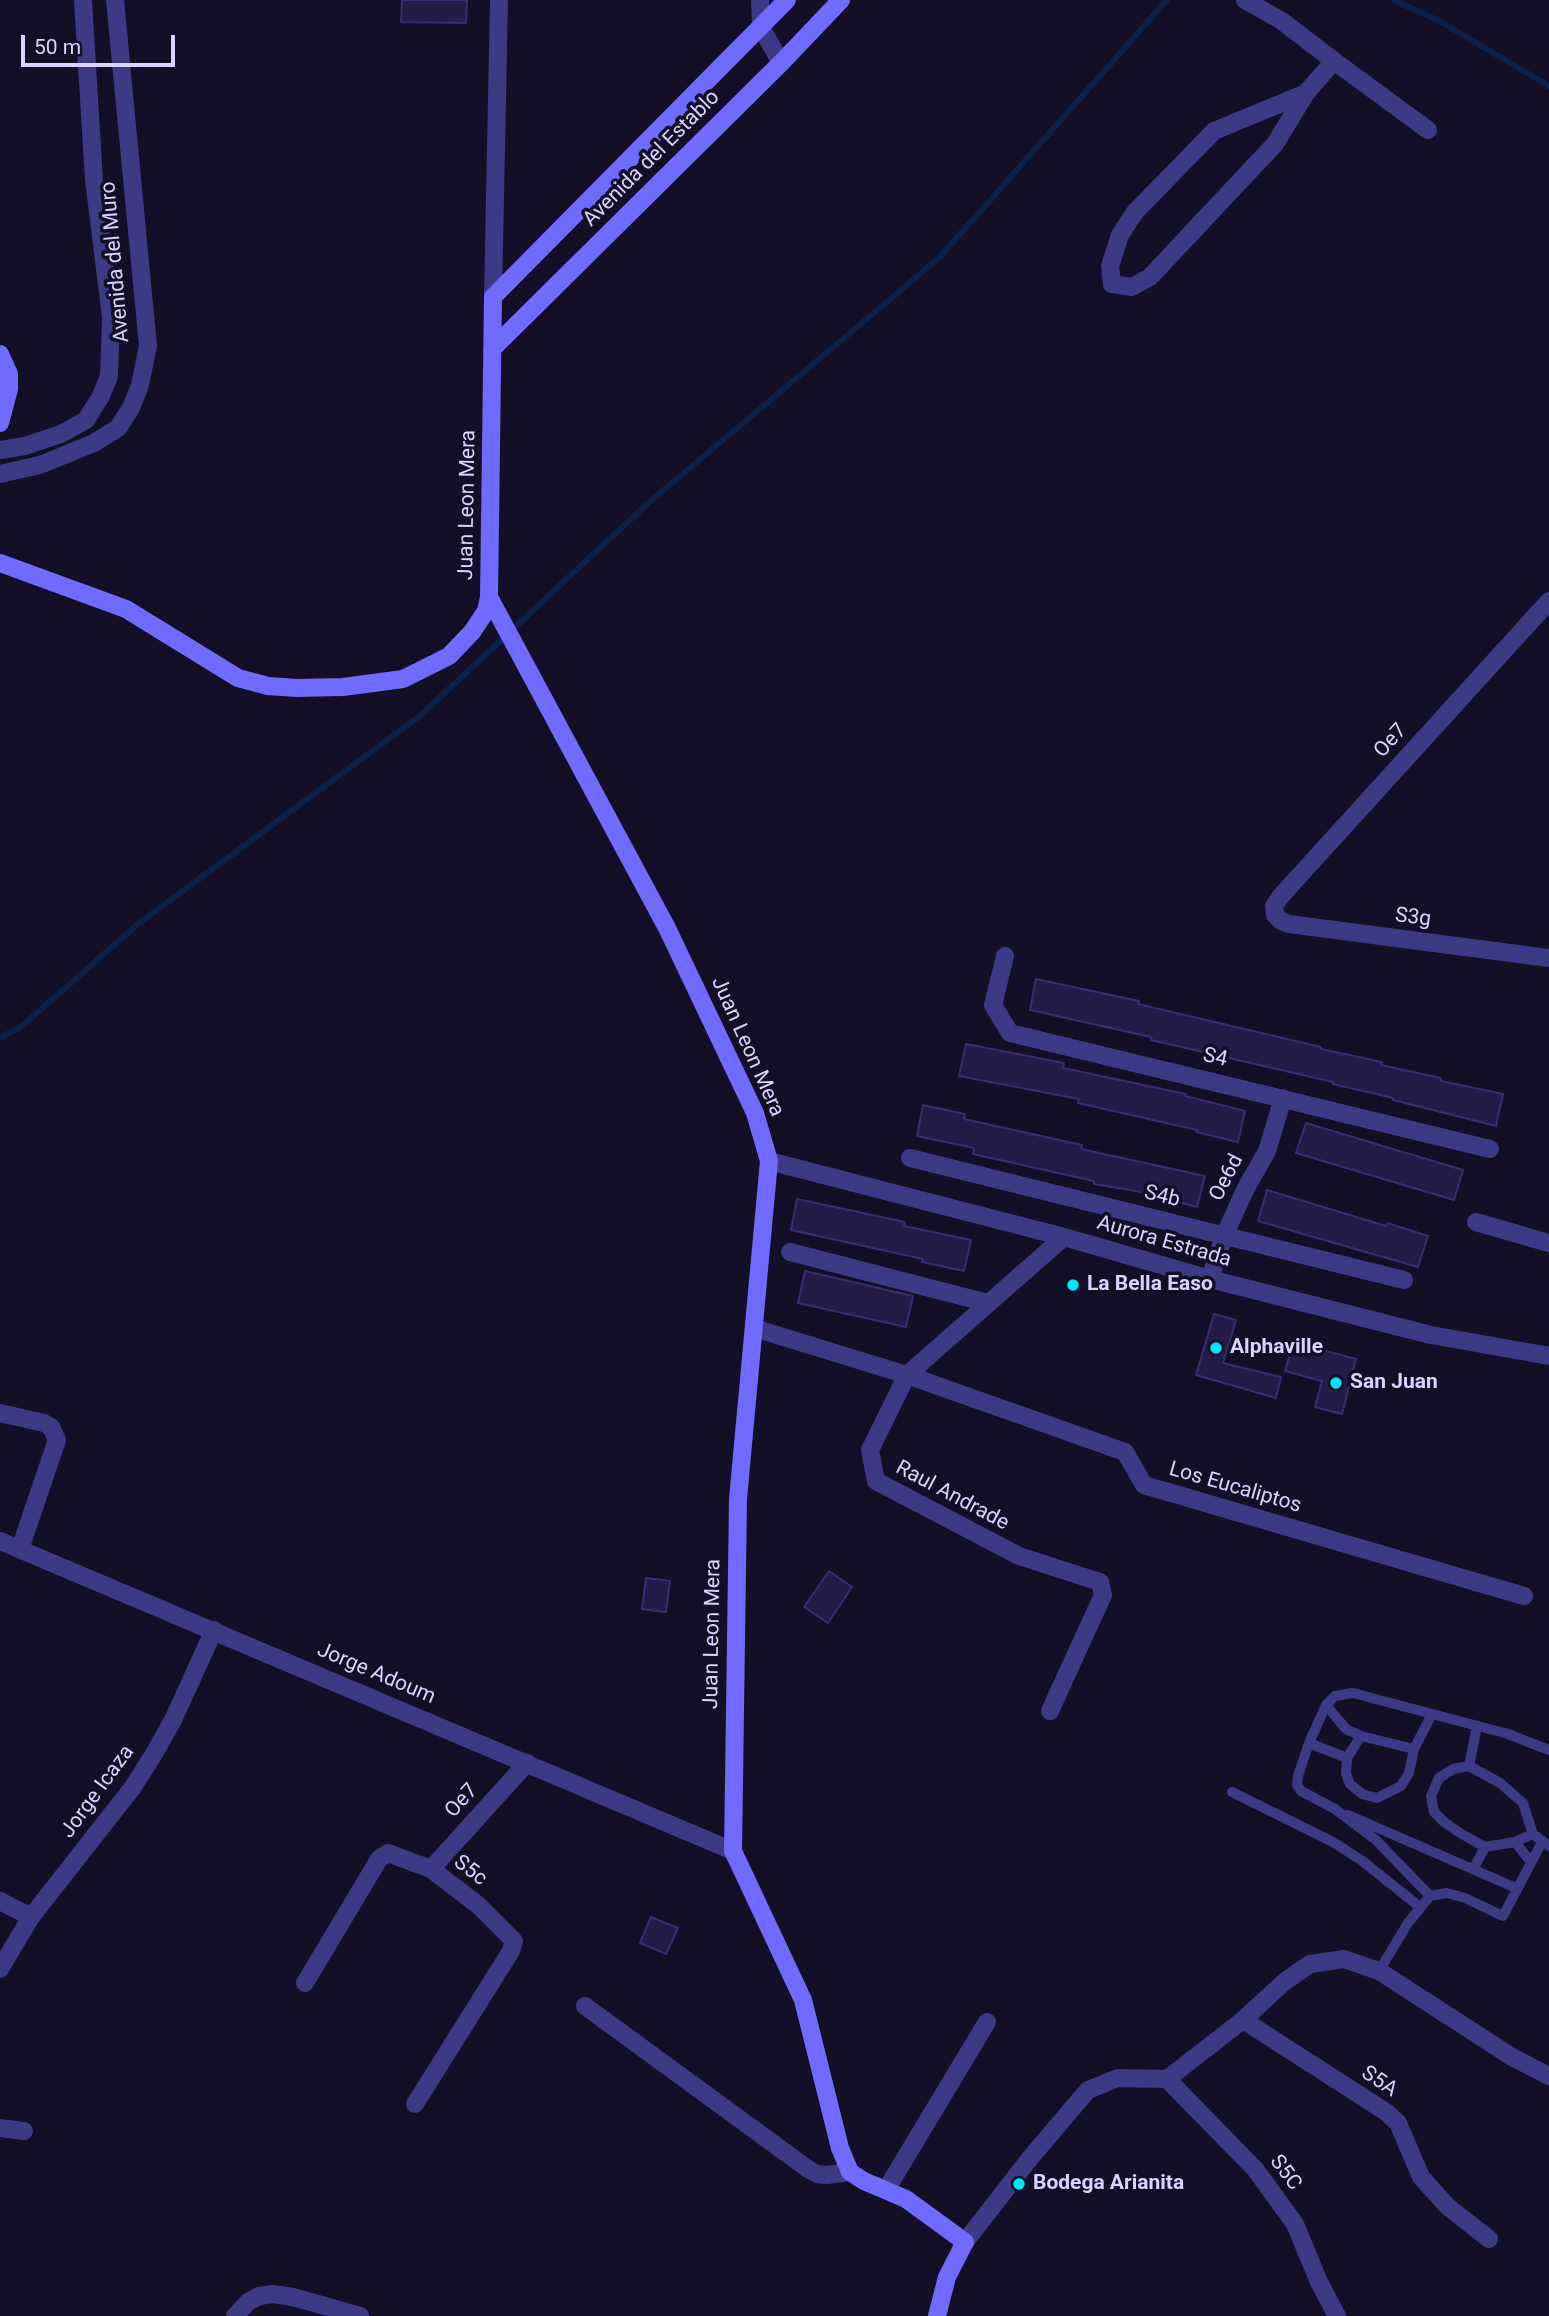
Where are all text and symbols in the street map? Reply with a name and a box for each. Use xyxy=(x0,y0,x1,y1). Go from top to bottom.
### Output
scale bar xyxy=(24,21,178,65)
text: 50 m xyxy=(34,35,81,59)
street label: Avenida del Establo xyxy=(578,85,726,233)
street label: Avenida del Muro xyxy=(96,180,136,344)
street label: Juan Leon Mera xyxy=(454,430,482,580)
street label: Oe7 xyxy=(1369,719,1413,763)
street label: S3g xyxy=(1394,903,1432,933)
street label: Juan Leon Mera xyxy=(705,973,789,1121)
street label: S4 xyxy=(1200,1043,1230,1073)
street label: Oe6d xyxy=(1205,1150,1249,1206)
street label: S4b xyxy=(1141,1180,1183,1214)
street label: Aurora Estrada xyxy=(1094,1211,1234,1273)
place label: La Bella Easo xyxy=(1087,1272,1213,1298)
marker: La Bella Easo xyxy=(1065,1277,1081,1293)
place label: Alphaville xyxy=(1230,1335,1323,1361)
marker: Alphaville xyxy=(1208,1340,1224,1356)
place label: San Juan xyxy=(1350,1370,1438,1396)
marker: San Juan xyxy=(1328,1375,1344,1391)
street label: Raul Andrade xyxy=(891,1456,1013,1536)
street label: Los Eucaliptos xyxy=(1166,1457,1304,1519)
street label: Juan Leon Mera xyxy=(699,1559,727,1709)
street label: Jorge Adoum xyxy=(313,1638,439,1710)
street label: Jorge Icaza xyxy=(56,1741,140,1843)
street label: Oe7 xyxy=(440,1779,484,1823)
street label: S5c xyxy=(448,1850,492,1892)
street label: S5A xyxy=(1356,2061,1402,2103)
street label: S5C xyxy=(1264,2150,1306,2196)
place label: Bodega Arianita xyxy=(1033,2171,1184,2197)
marker: Bodega Arianita xyxy=(1011,2176,1027,2192)

